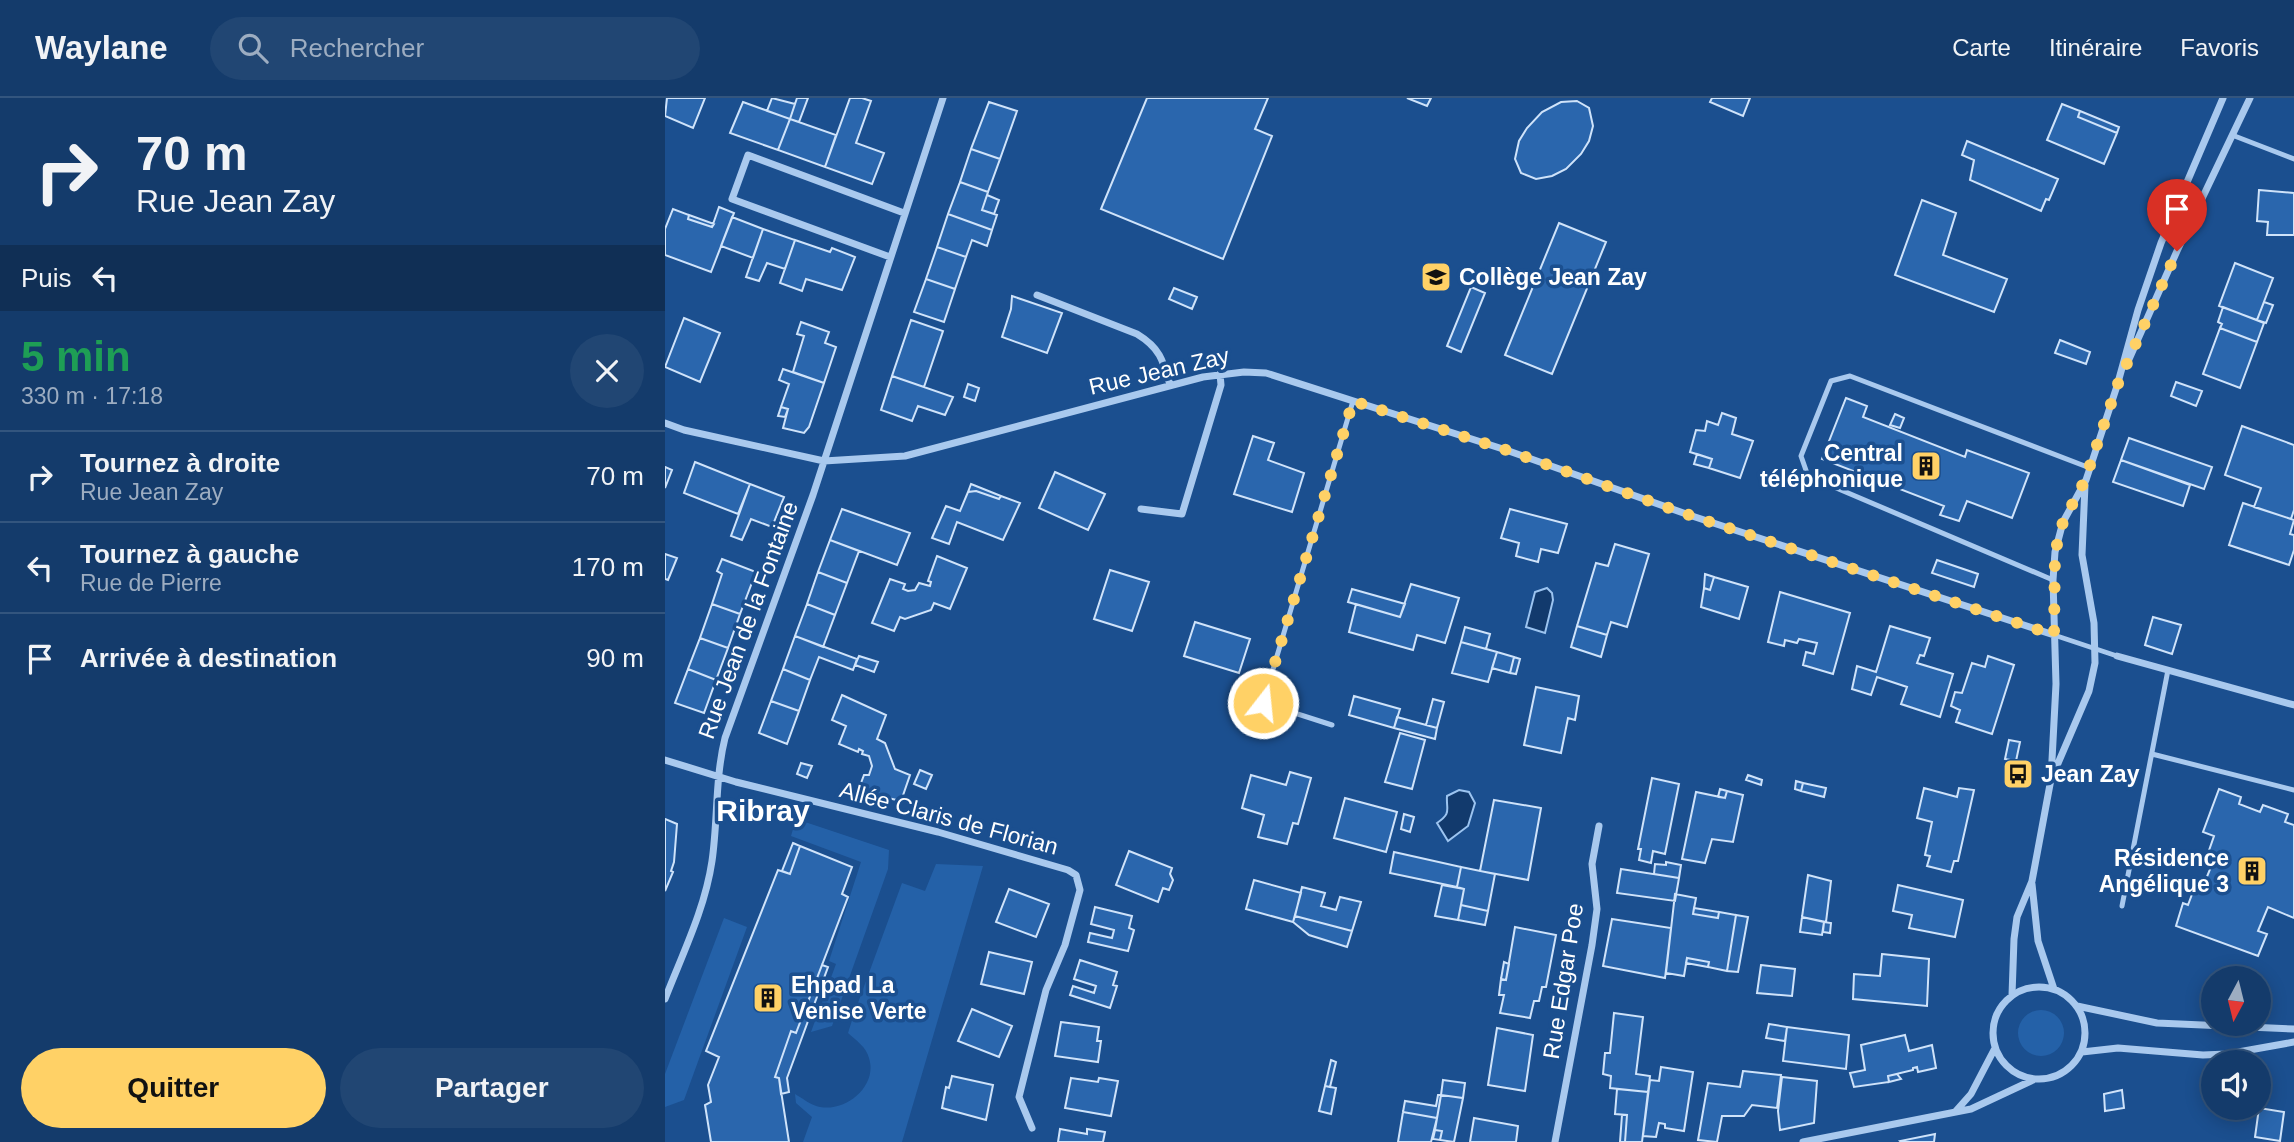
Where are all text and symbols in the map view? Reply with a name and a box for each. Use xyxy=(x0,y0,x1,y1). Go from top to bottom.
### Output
search box xyxy=(210,17,700,80)
text: Waylane xyxy=(35,29,168,66)
icon: search xyxy=(234,29,272,67)
text: Rechercher xyxy=(290,33,424,63)
text: Carte xyxy=(1952,34,2011,61)
text: Itinéraire xyxy=(2049,34,2142,61)
text: Favoris xyxy=(2180,34,2259,61)
icon: right xyxy=(21,126,112,217)
text: 70 m xyxy=(136,126,248,180)
pin xyxy=(2147,179,2207,251)
text: Rue Jean Zay xyxy=(136,183,335,219)
icon: arrive xyxy=(2158,190,2196,228)
icon: left xyxy=(86,259,124,297)
school or university icon: Collège Jean Zay xyxy=(1419,260,1453,294)
text: Puis xyxy=(21,263,72,293)
place label: Collège Jean Zay xyxy=(1459,264,1647,290)
text: 5 min xyxy=(21,333,131,380)
button: close xyxy=(570,334,644,408)
street label: Rue Jean Zay xyxy=(1086,342,1232,400)
text: 330 m · 17:18 xyxy=(21,383,163,409)
place label: Central téléphonique xyxy=(1760,440,1903,492)
text: Tournez à droite xyxy=(80,448,280,478)
building icon: Central téléphonique xyxy=(1909,449,1943,483)
icon: right xyxy=(21,458,59,496)
text: 70 m xyxy=(586,461,644,491)
text: Rue Jean Zay xyxy=(80,479,223,505)
street label: Rue Jean de la Fontaine xyxy=(693,498,803,742)
text: Tournez à gauche xyxy=(80,539,299,569)
icon: left xyxy=(21,549,59,587)
text: 170 m xyxy=(572,552,644,582)
text: Rue de Pierre xyxy=(80,570,222,596)
icon: arrive xyxy=(21,640,59,678)
text: Arrivée à destination xyxy=(80,643,337,673)
text: 90 m xyxy=(586,643,644,673)
position arrow xyxy=(1226,666,1300,740)
bus stop icon: Jean Zay xyxy=(2001,757,2035,791)
place label: Jean Zay xyxy=(2041,761,2140,787)
street label: Allée Claris de Florian xyxy=(837,776,1061,860)
district label: Ribray xyxy=(716,794,810,827)
place label: Résidence Angélique 3 xyxy=(2099,845,2229,897)
building icon: Résidence Angélique 3 xyxy=(2235,854,2269,888)
street label: Rue Edgar Poe xyxy=(1538,901,1588,1061)
north arrow xyxy=(2201,966,2271,1036)
map controls xyxy=(2201,966,2271,1120)
place label: Ehpad La Venise Verte xyxy=(791,972,927,1024)
building icon: Ehpad La Venise Verte xyxy=(751,981,785,1015)
button: Quitter xyxy=(21,1048,326,1128)
button: Partager xyxy=(340,1048,644,1128)
button: sound xyxy=(2201,1050,2271,1120)

